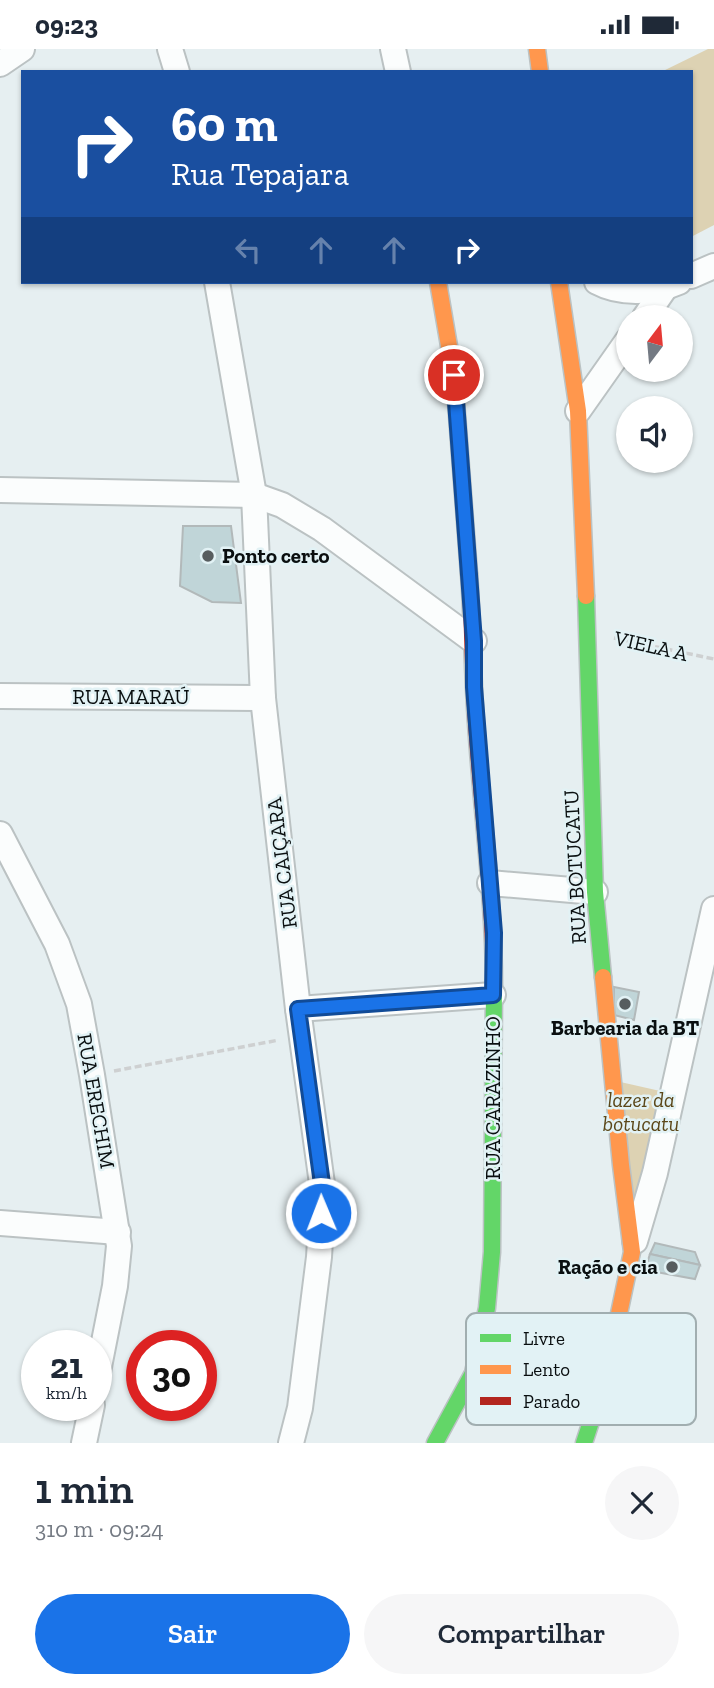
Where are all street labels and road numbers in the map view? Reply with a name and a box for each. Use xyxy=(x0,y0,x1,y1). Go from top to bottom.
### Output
street label: VIELA A xyxy=(611,625,691,666)
street label: RUA MARAÚ xyxy=(72,684,190,709)
street label: RUA BOTUCATU xyxy=(558,789,591,945)
street label: RUA CAIÇARA xyxy=(261,796,302,930)
street label: RUA CARAZINHO xyxy=(480,1016,505,1180)
street label: RUA ERECHIM xyxy=(72,1031,121,1170)

